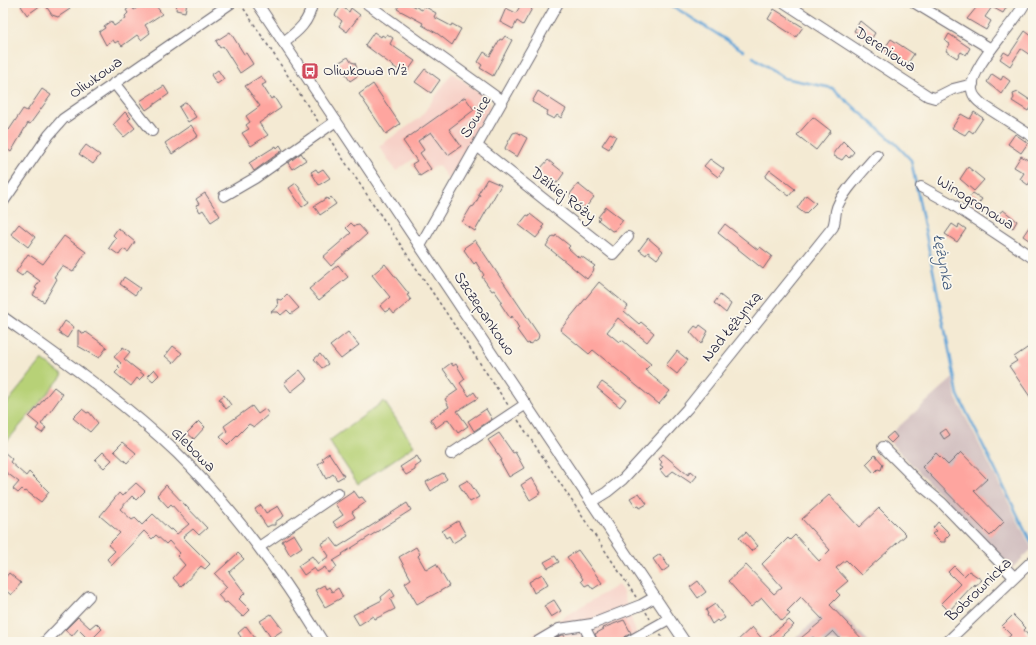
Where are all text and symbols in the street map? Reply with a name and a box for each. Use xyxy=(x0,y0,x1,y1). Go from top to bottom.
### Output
street label: Dereniowa xyxy=(849,21,921,79)
street label: Oliwkowa xyxy=(64,51,128,105)
place label: Oliwkowa n/ż xyxy=(323,59,408,83)
bus stop icon: Oliwkowa n/ż xyxy=(300,61,320,81)
street label: Sowice xyxy=(454,90,498,143)
street label: Dzikiej Róży xyxy=(524,161,601,229)
street label: Winogronowa xyxy=(931,169,1019,237)
water label: Łężynka xyxy=(924,232,961,293)
street label: Szczepankowo xyxy=(447,267,521,361)
street label: Nad Łężynką xyxy=(696,286,768,367)
street label: Glebowa xyxy=(165,422,221,478)
street label: Bobrownicka xyxy=(940,552,1018,629)

